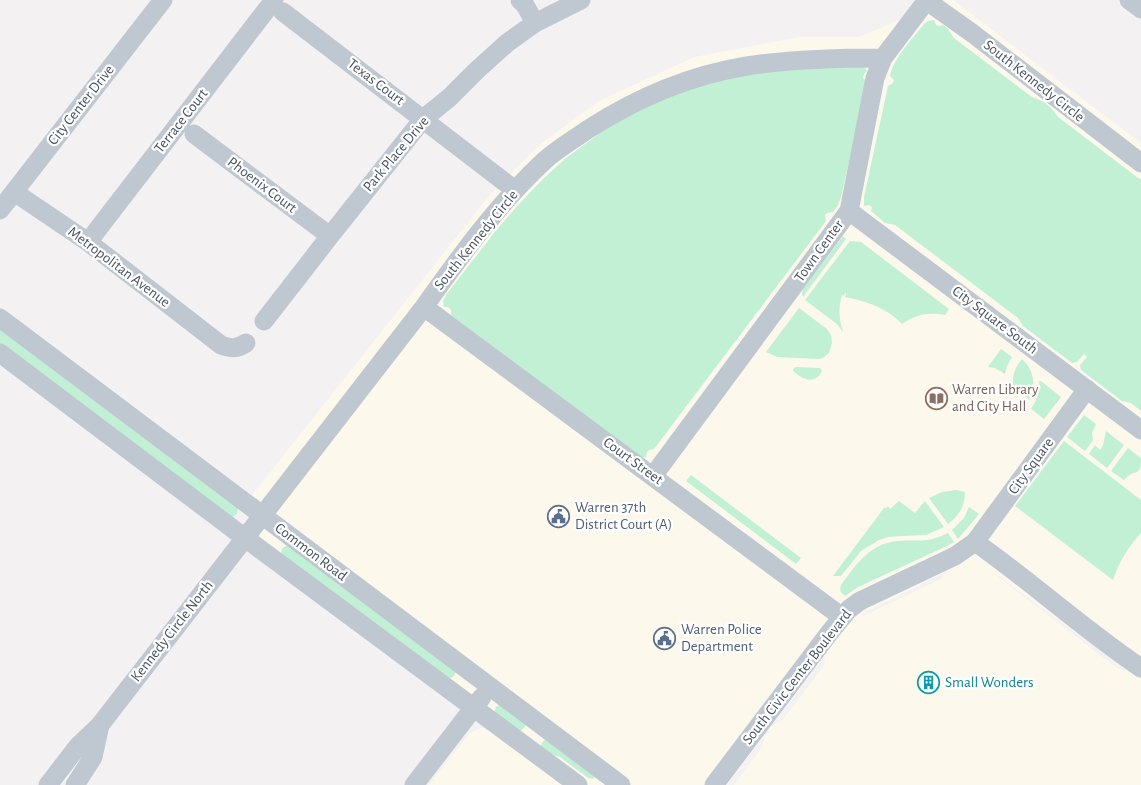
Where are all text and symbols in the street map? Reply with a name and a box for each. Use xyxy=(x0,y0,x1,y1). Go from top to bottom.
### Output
street label: South Kennedy Circle xyxy=(981,37,1087,125)
street label: Texas Court xyxy=(345,56,407,108)
street label: City Center Drive xyxy=(45,62,117,148)
street label: Terrace Court xyxy=(151,86,211,156)
street label: Park Place Drive xyxy=(360,113,432,195)
street label: Phoenix Court xyxy=(225,154,300,216)
street label: South Kennedy Circle xyxy=(431,187,521,293)
street label: Town Center xyxy=(792,217,846,285)
street label: Metropolitan Avenue xyxy=(65,224,173,310)
street label: City Square South xyxy=(950,283,1040,357)
place label: Warren Library and City Hall xyxy=(952,382,1039,414)
library icon: Warren Library and City Hall xyxy=(924,386,948,410)
street label: Court Street xyxy=(600,434,666,488)
street label: City Square xyxy=(1006,435,1056,497)
place label: Warren 37th District Court (A) xyxy=(575,500,672,532)
public building icon: Warren 37th District Court (A) xyxy=(547,504,571,528)
street label: Common Road xyxy=(272,520,350,584)
street label: Kennedy Circle North xyxy=(128,578,216,684)
street label: South Civic Center Boulevard xyxy=(740,607,854,747)
place label: Warren Police Department xyxy=(681,622,762,654)
public building icon: Warren Police Department xyxy=(653,626,677,650)
building icon: Small Wonders xyxy=(917,670,941,694)
place label: Small Wonders xyxy=(945,675,1034,690)

